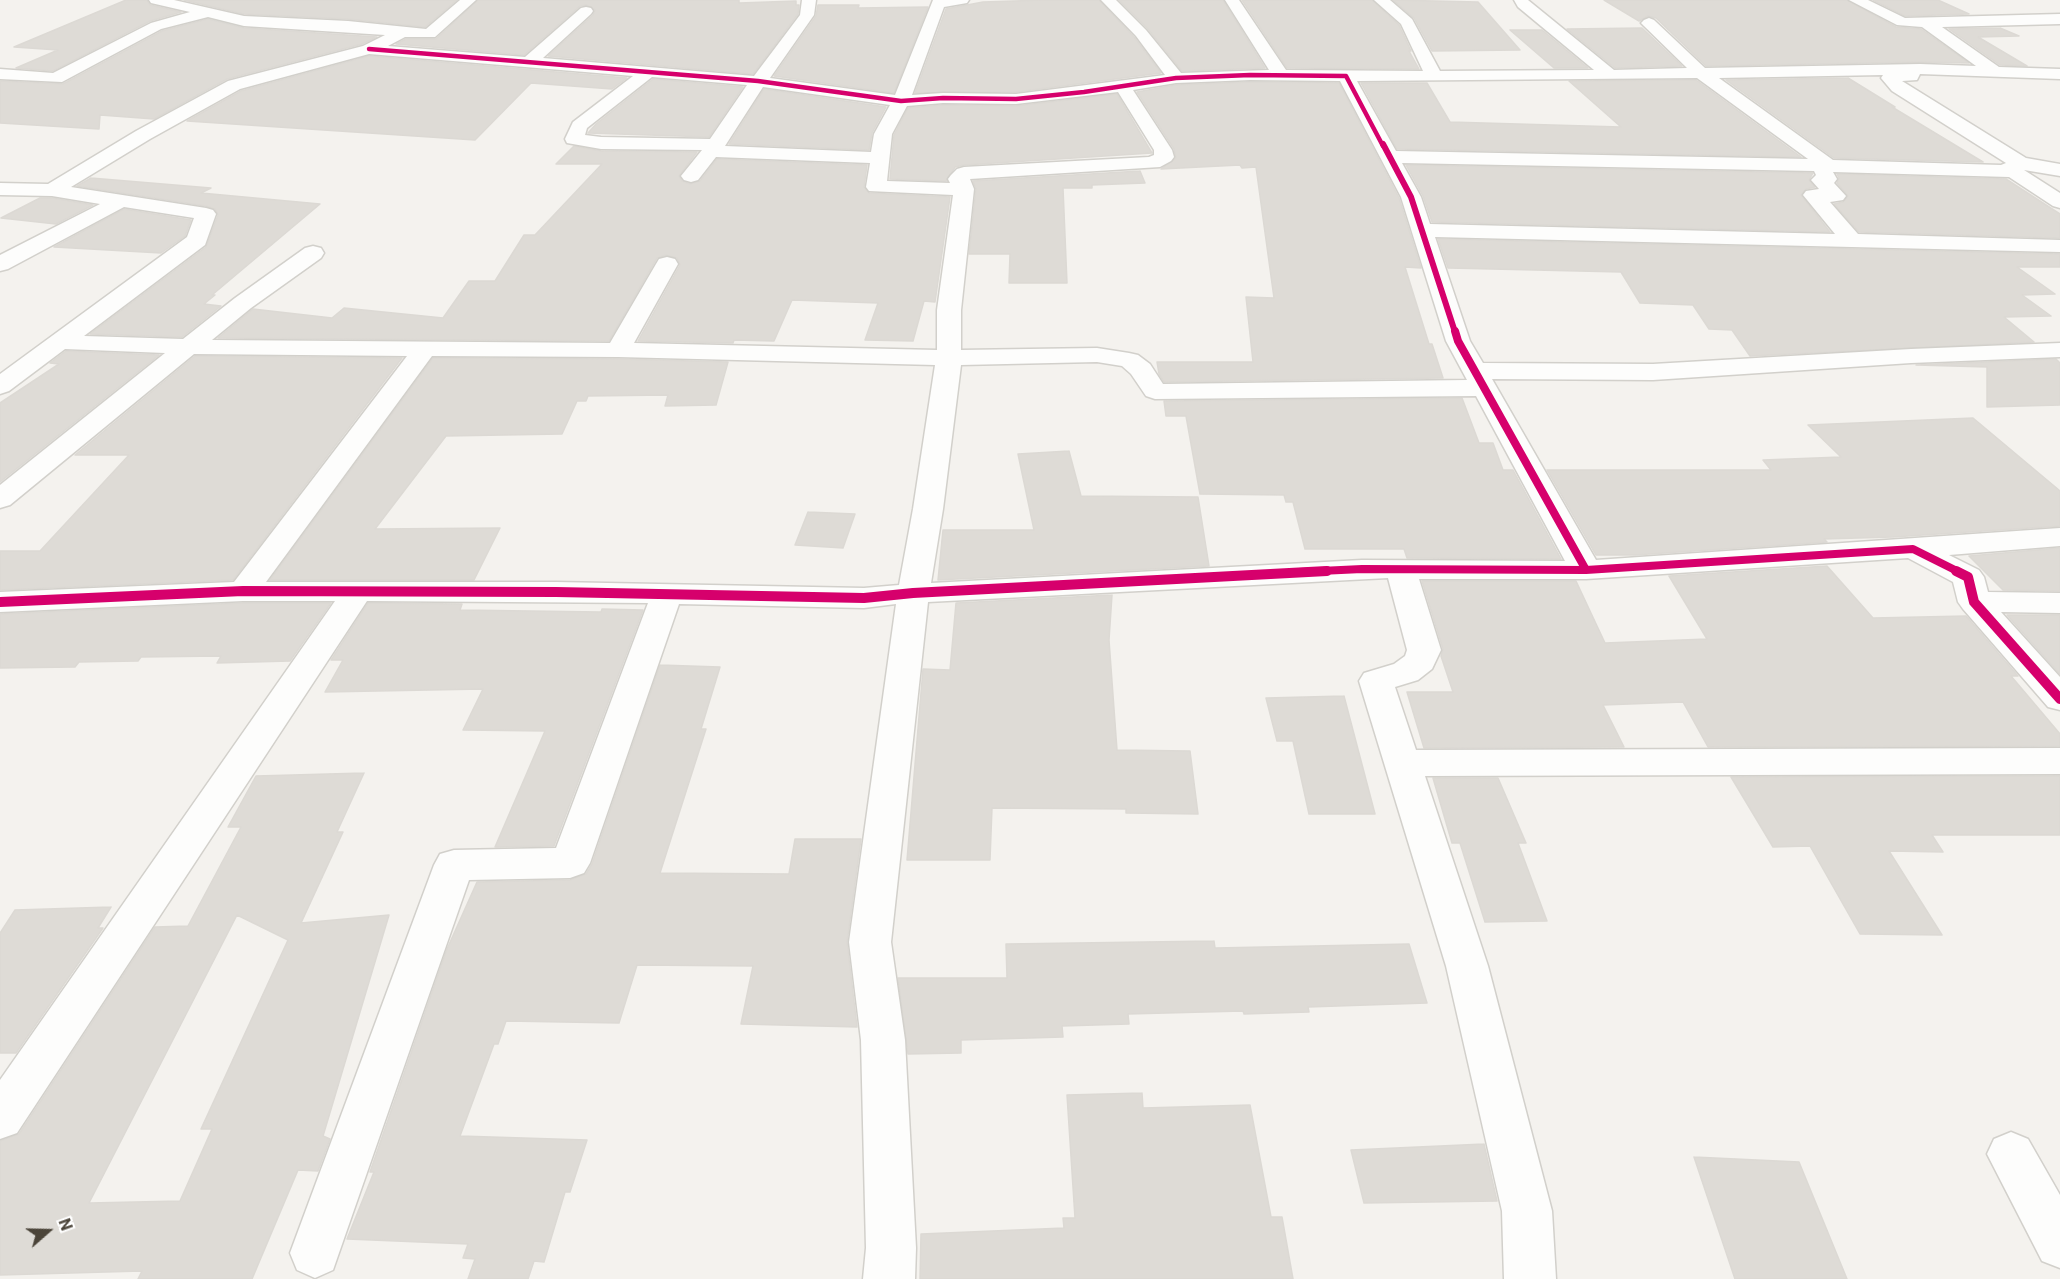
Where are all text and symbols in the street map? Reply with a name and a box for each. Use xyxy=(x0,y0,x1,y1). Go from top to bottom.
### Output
north arrow xyxy=(18,1201,78,1261)
text: N xyxy=(55,1216,76,1233)

